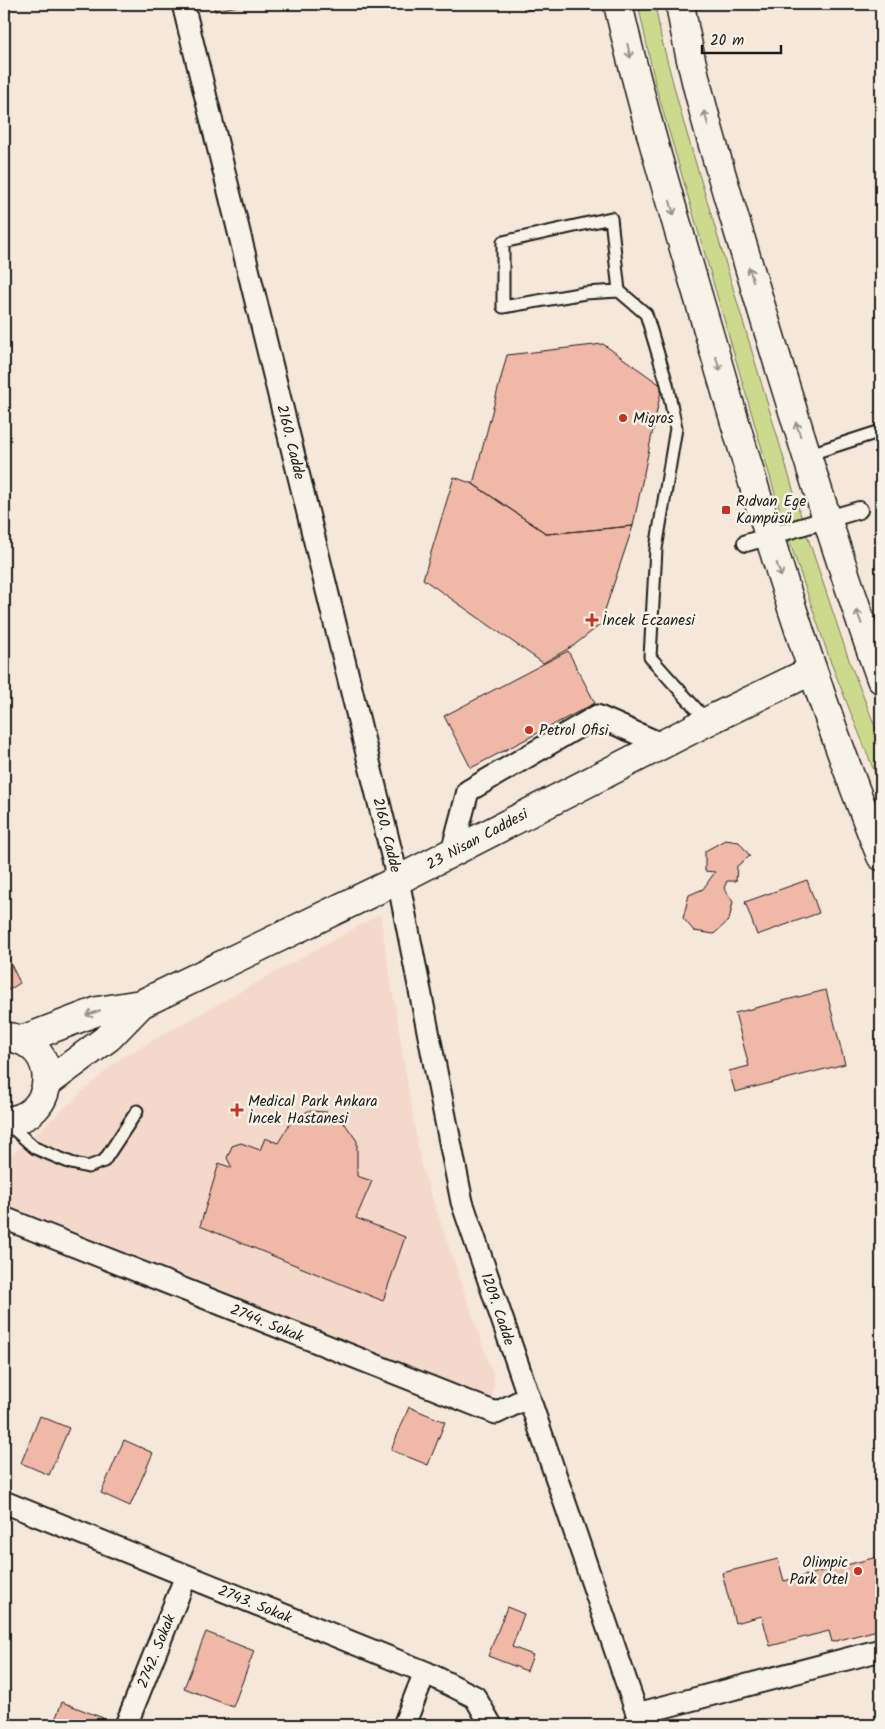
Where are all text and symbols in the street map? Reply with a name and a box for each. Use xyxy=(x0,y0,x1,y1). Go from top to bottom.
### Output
scale bar xyxy=(702,22,781,54)
text: 20 m xyxy=(710,29,744,53)
one-way arrow xyxy=(625,43,634,59)
one-way arrow xyxy=(700,110,710,126)
one-way arrow xyxy=(667,199,677,215)
one-way arrow xyxy=(746,266,756,282)
one-way arrow xyxy=(713,355,723,371)
street label: 2160. Cadde xyxy=(269,402,311,483)
place label: Migros xyxy=(633,407,674,431)
marker: Migros xyxy=(617,412,629,424)
one-way arrow xyxy=(793,422,802,437)
place label: Rıdvan Ege Kampüsü xyxy=(736,490,806,531)
marker: Rıdvan Ege Kampüsü xyxy=(720,504,732,516)
one-way arrow xyxy=(774,562,784,578)
place label: İncek Eczanesi xyxy=(602,609,696,633)
one-way arrow xyxy=(854,610,863,625)
marker: İncek Eczanesi xyxy=(586,614,598,626)
place label: Petrol Ofisi xyxy=(539,719,610,743)
marker: Petrol Ofisi xyxy=(523,724,535,736)
street label: 2160. Cadde xyxy=(365,795,407,876)
street label: 23 Nisan Caddesi xyxy=(422,802,534,877)
one-way arrow xyxy=(86,1009,102,1019)
place label: Medical Park Ankara İncek Hastanesi xyxy=(248,1090,377,1131)
marker: Medical Park Ankara İncek Hastanesi xyxy=(230,1103,244,1117)
street label: 1209. Cadde xyxy=(473,1270,521,1349)
street label: 2744. Sokak xyxy=(226,1298,308,1350)
place label: Olimpic Park Otel xyxy=(789,1551,848,1592)
marker: Olimpic Park Otel xyxy=(852,1565,864,1577)
street label: 2743. Sokak xyxy=(214,1579,296,1631)
street label: 2742. Sokak xyxy=(131,1610,183,1692)

